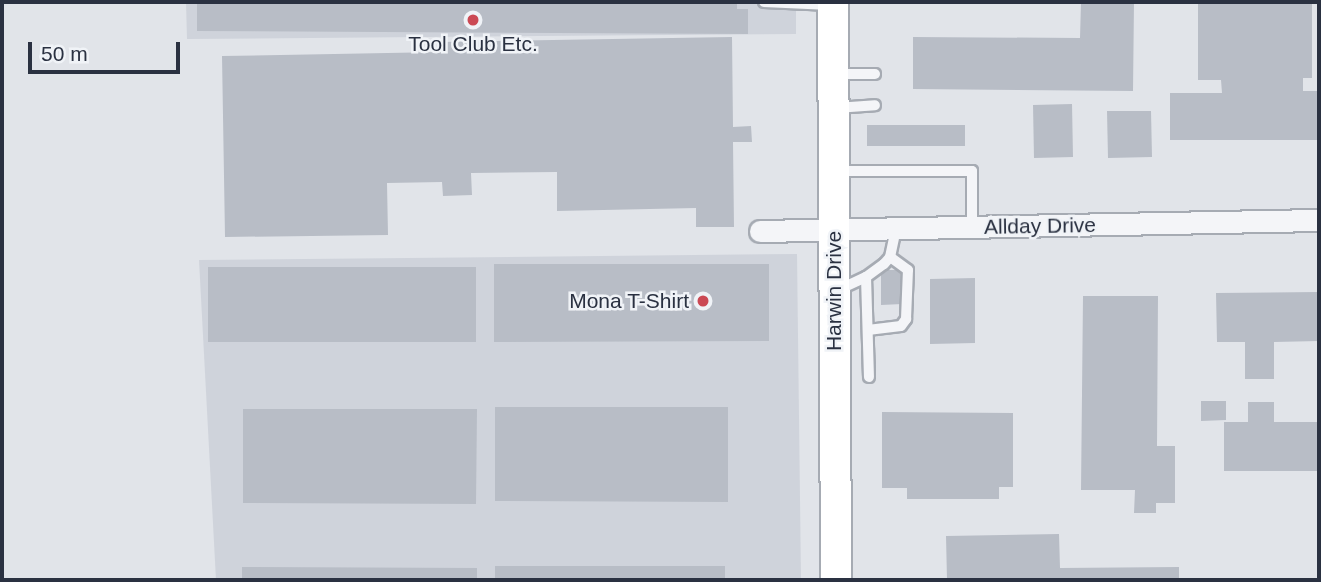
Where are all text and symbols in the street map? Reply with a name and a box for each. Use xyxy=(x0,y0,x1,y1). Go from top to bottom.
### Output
marker: Tool Club Etc. xyxy=(465,12,481,28)
scale bar xyxy=(32,28,184,72)
place label: Tool Club Etc. xyxy=(408,31,538,57)
text: 50 m xyxy=(41,42,88,65)
street label: Allday Drive xyxy=(984,212,1096,240)
street label: Harwin Drive xyxy=(821,231,847,351)
place label: Mona T-Shirt xyxy=(569,288,689,314)
marker: Mona T-Shirt xyxy=(695,293,711,309)

